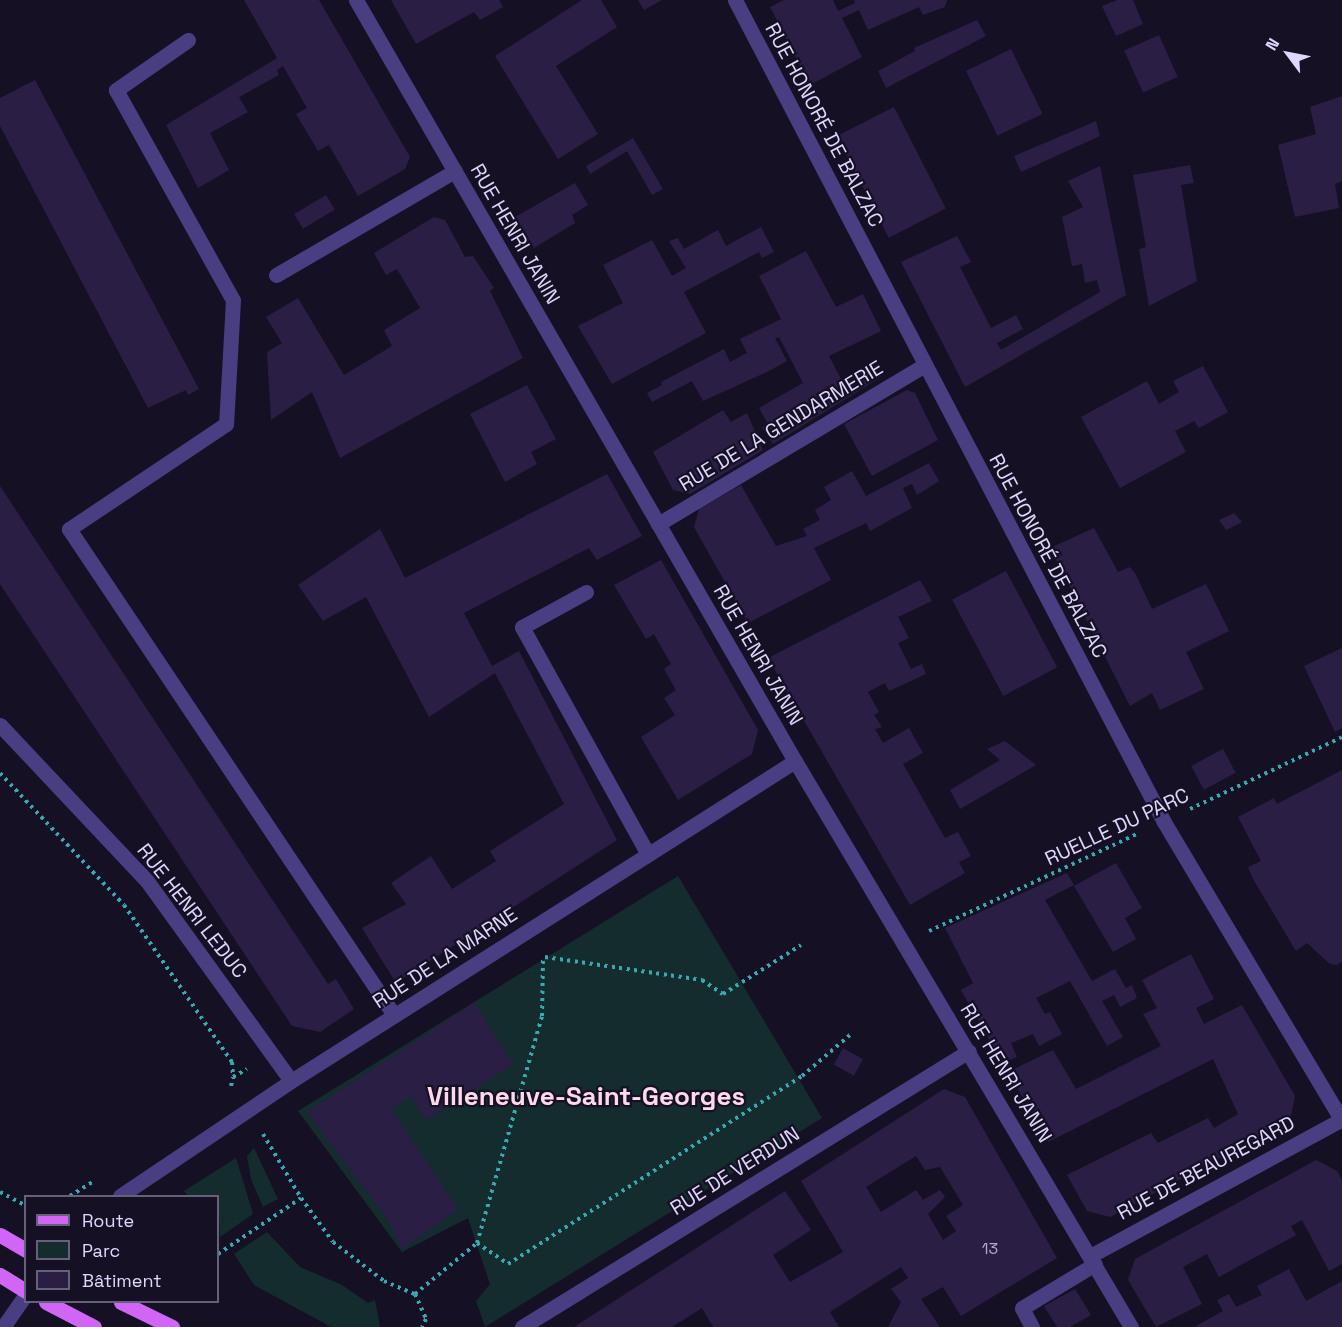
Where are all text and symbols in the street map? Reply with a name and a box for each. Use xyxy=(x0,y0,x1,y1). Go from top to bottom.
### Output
street label: RUE HONORÉ DE BALZAC xyxy=(760,19,888,231)
north arrow xyxy=(1258,24,1318,84)
text: N xyxy=(1261,34,1284,54)
street label: RUE HENRI JANIN xyxy=(465,160,565,308)
street label: RUE DE LA GENDARMERIE xyxy=(675,355,887,497)
street label: RUE HONORÉ DE BALZAC xyxy=(984,450,1112,662)
street label: RUE HENRI JANIN xyxy=(708,581,808,729)
street label: RUELLE DU PARC xyxy=(1041,783,1193,871)
street label: RUE HENRI LEDUC xyxy=(132,839,252,983)
street label: RUE DE LA MARNE xyxy=(368,902,522,1014)
street label: RUE HENRI JANIN xyxy=(955,999,1057,1147)
district label: Villeneuve-Saint-Georges xyxy=(427,1081,745,1113)
street label: RUE DE BEAUREGARD xyxy=(1113,1111,1299,1225)
street label: RUE DE VERDUN xyxy=(666,1122,804,1220)
legend xyxy=(24,1195,219,1303)
text: Route xyxy=(82,1209,134,1232)
text: Parc xyxy=(82,1239,120,1262)
house number: 13 xyxy=(982,1239,998,1259)
text: Bâtiment xyxy=(82,1269,162,1292)

